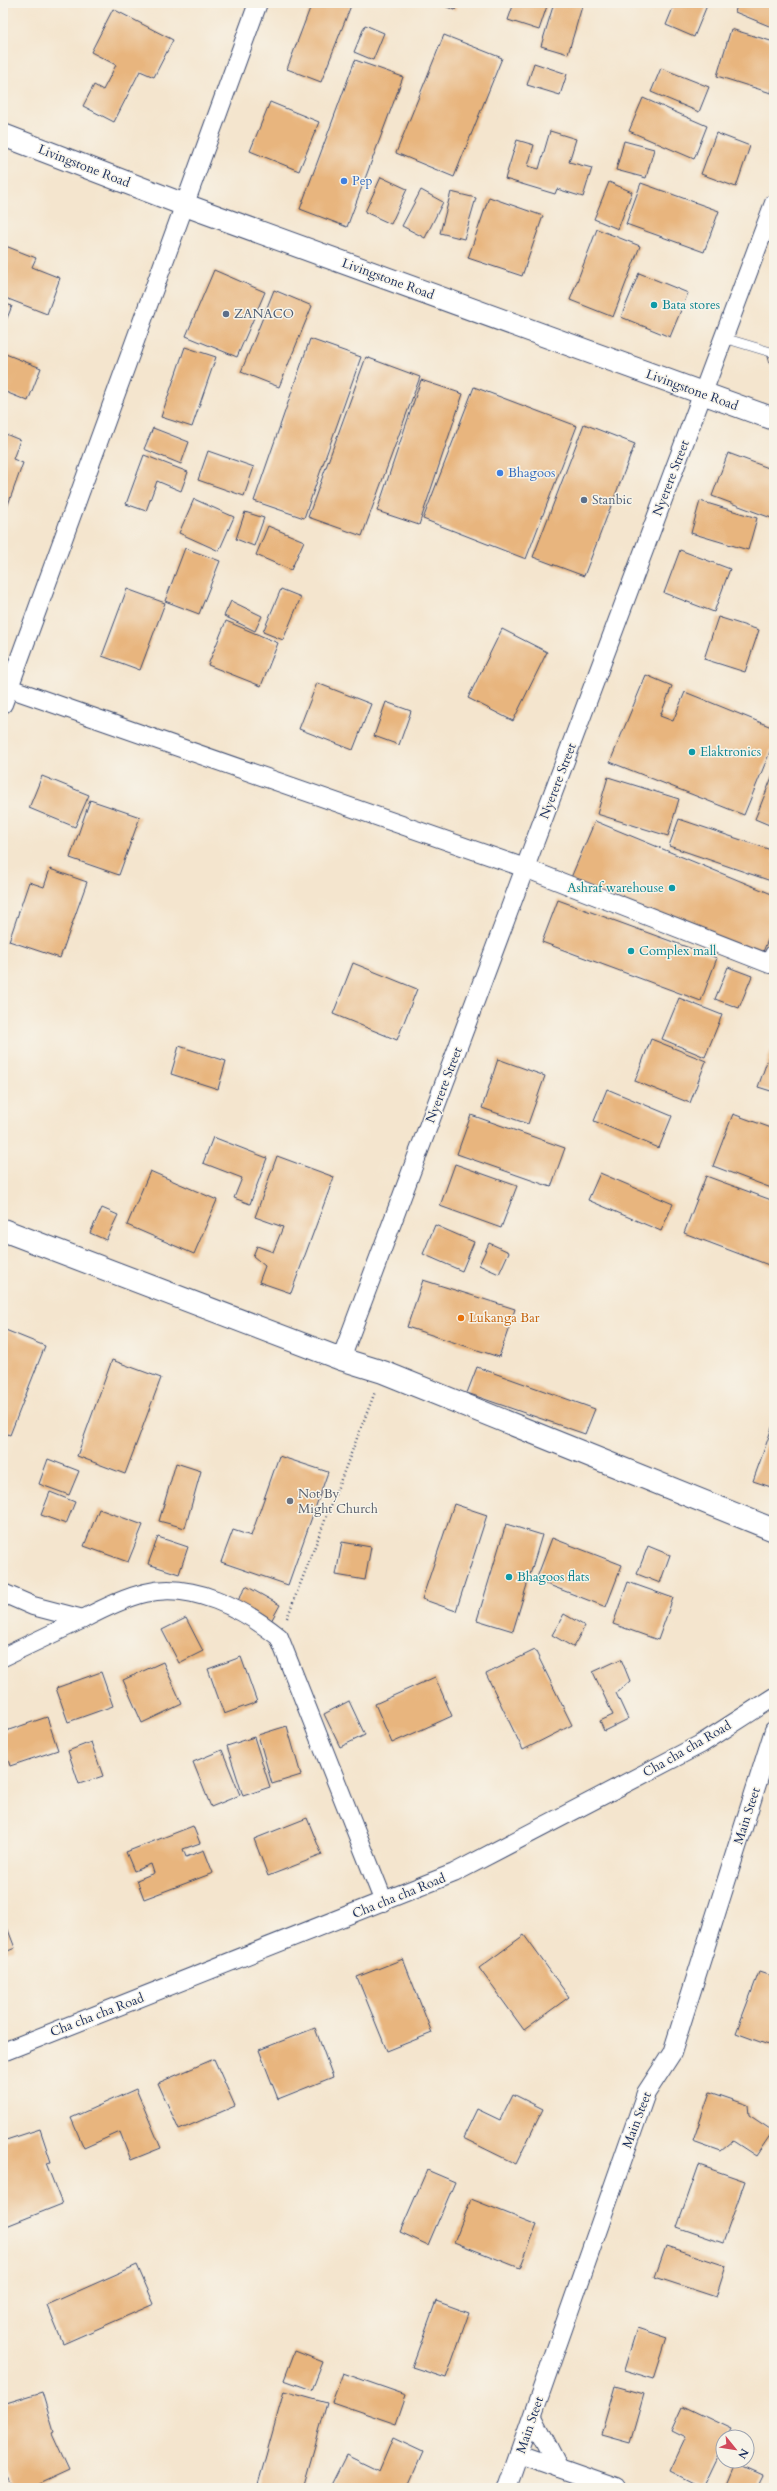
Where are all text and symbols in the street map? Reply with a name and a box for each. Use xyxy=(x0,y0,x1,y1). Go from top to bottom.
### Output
street label: Livingstone Road xyxy=(35,140,133,192)
place label: Pep xyxy=(352,172,373,190)
marker: Pep xyxy=(339,176,349,186)
street label: Livingstone Road xyxy=(339,254,437,304)
place label: Bata stores xyxy=(662,296,720,314)
marker: Bata stores xyxy=(649,300,659,310)
place label: ZANACO xyxy=(234,305,294,323)
marker: ZANACO xyxy=(221,309,231,319)
street label: Livingstone Road xyxy=(643,365,741,415)
street label: Nyerere Street xyxy=(648,437,694,519)
place label: Bhagoos xyxy=(508,464,555,482)
marker: Bhagoos xyxy=(495,468,505,478)
place label: Stanbic xyxy=(592,491,632,509)
marker: Stanbic xyxy=(579,495,589,505)
street label: Nyerere Street xyxy=(535,740,581,822)
place label: Elaktronics xyxy=(700,743,761,761)
marker: Elaktronics xyxy=(687,747,697,757)
place label: Ashraf warehouse xyxy=(567,879,664,897)
marker: Ashraf warehouse xyxy=(667,883,677,893)
place label: Complex mall xyxy=(639,942,717,960)
marker: Complex mall xyxy=(626,946,636,956)
street label: Nyerere Street xyxy=(421,1044,467,1126)
place label: Lukanga Bar xyxy=(469,1309,540,1327)
marker: Lukanga Bar xyxy=(456,1313,466,1323)
place label: Not By Might Church xyxy=(298,1485,378,1518)
marker: Not By Might Church xyxy=(285,1496,295,1506)
place label: Bhagoos flats xyxy=(517,1568,589,1586)
marker: Bhagoos flats xyxy=(504,1572,514,1582)
street label: Cha cha cha Road xyxy=(640,1716,734,1782)
street label: Main Steet xyxy=(729,1785,765,1847)
street label: Cha cha cha Road xyxy=(350,1869,448,1923)
street label: Cha cha cha Road xyxy=(48,1989,147,2041)
street label: Main Steet xyxy=(618,2089,656,2151)
street label: Main Steet xyxy=(512,2394,548,2456)
north arrow xyxy=(715,2429,755,2469)
text: N xyxy=(734,2446,752,2462)

